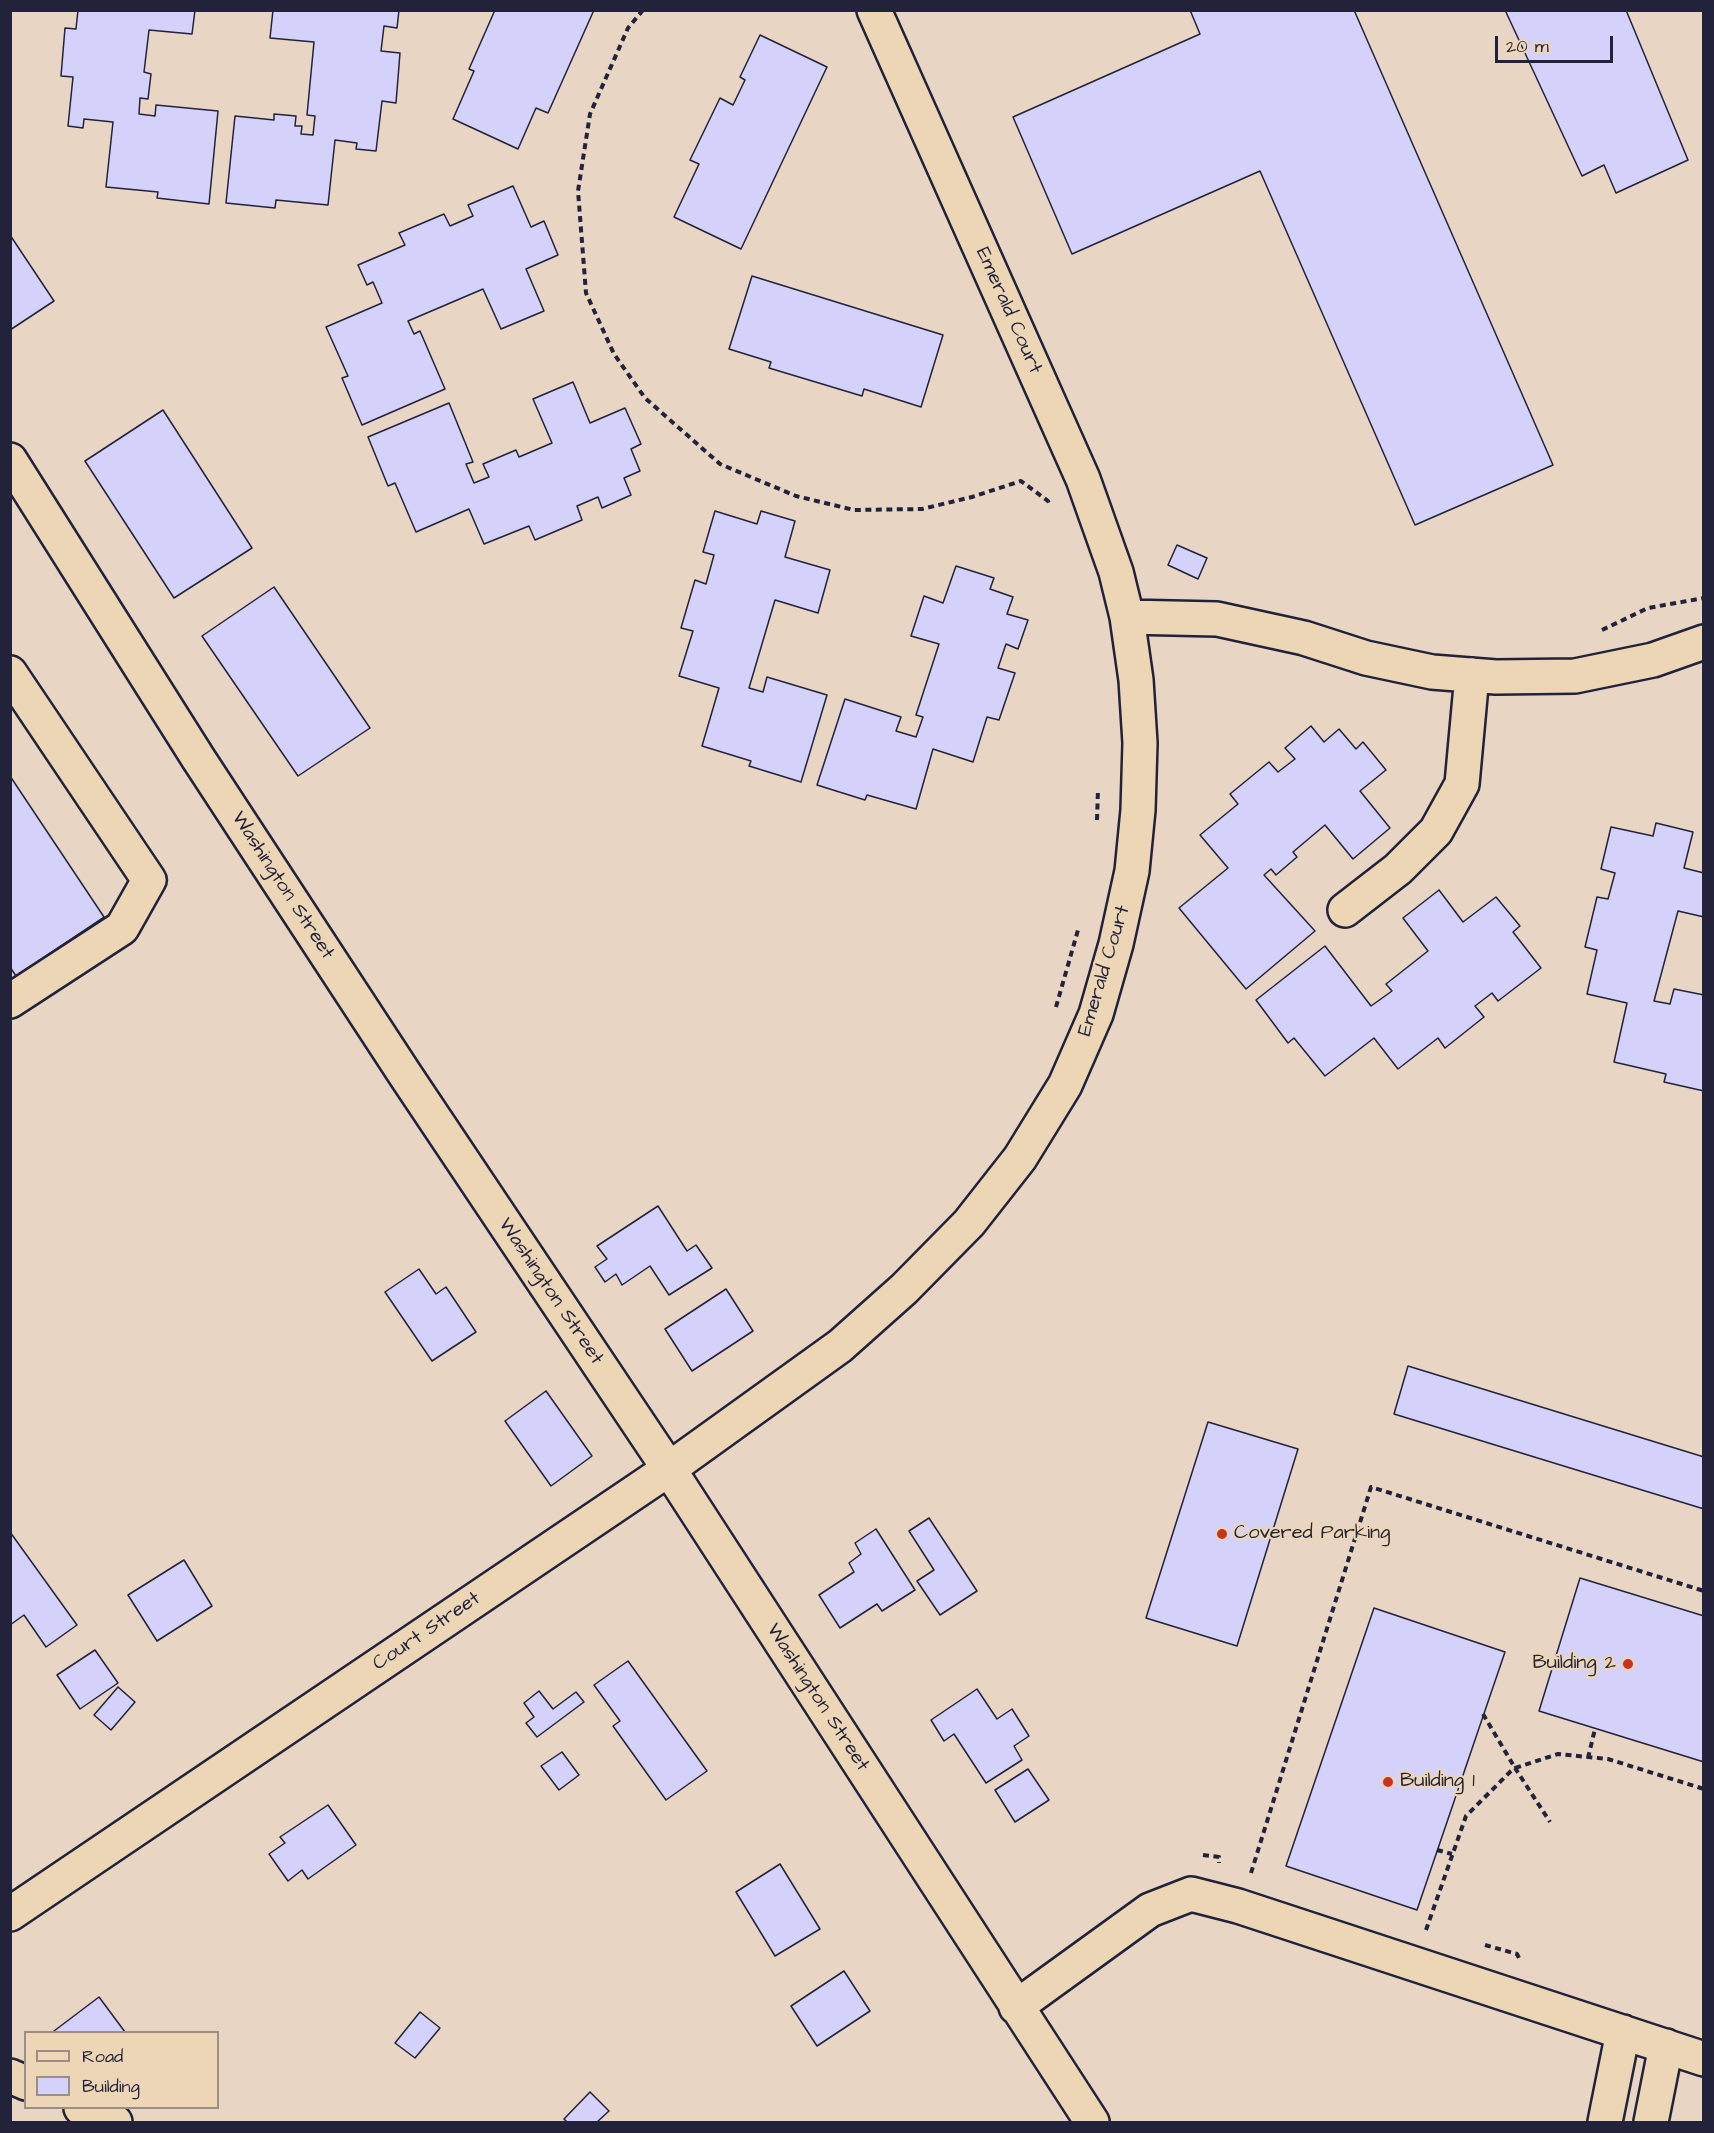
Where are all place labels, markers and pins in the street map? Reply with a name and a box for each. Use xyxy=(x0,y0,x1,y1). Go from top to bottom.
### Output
place label: Covered Parking xyxy=(1234,1522,1390,1546)
marker: Covered Parking xyxy=(1215,1527,1229,1541)
place label: Building 2 xyxy=(1532,1652,1616,1676)
marker: Building 2 xyxy=(1621,1657,1635,1671)
place label: Building 1 xyxy=(1400,1770,1475,1794)
marker: Building 1 xyxy=(1381,1775,1395,1789)

